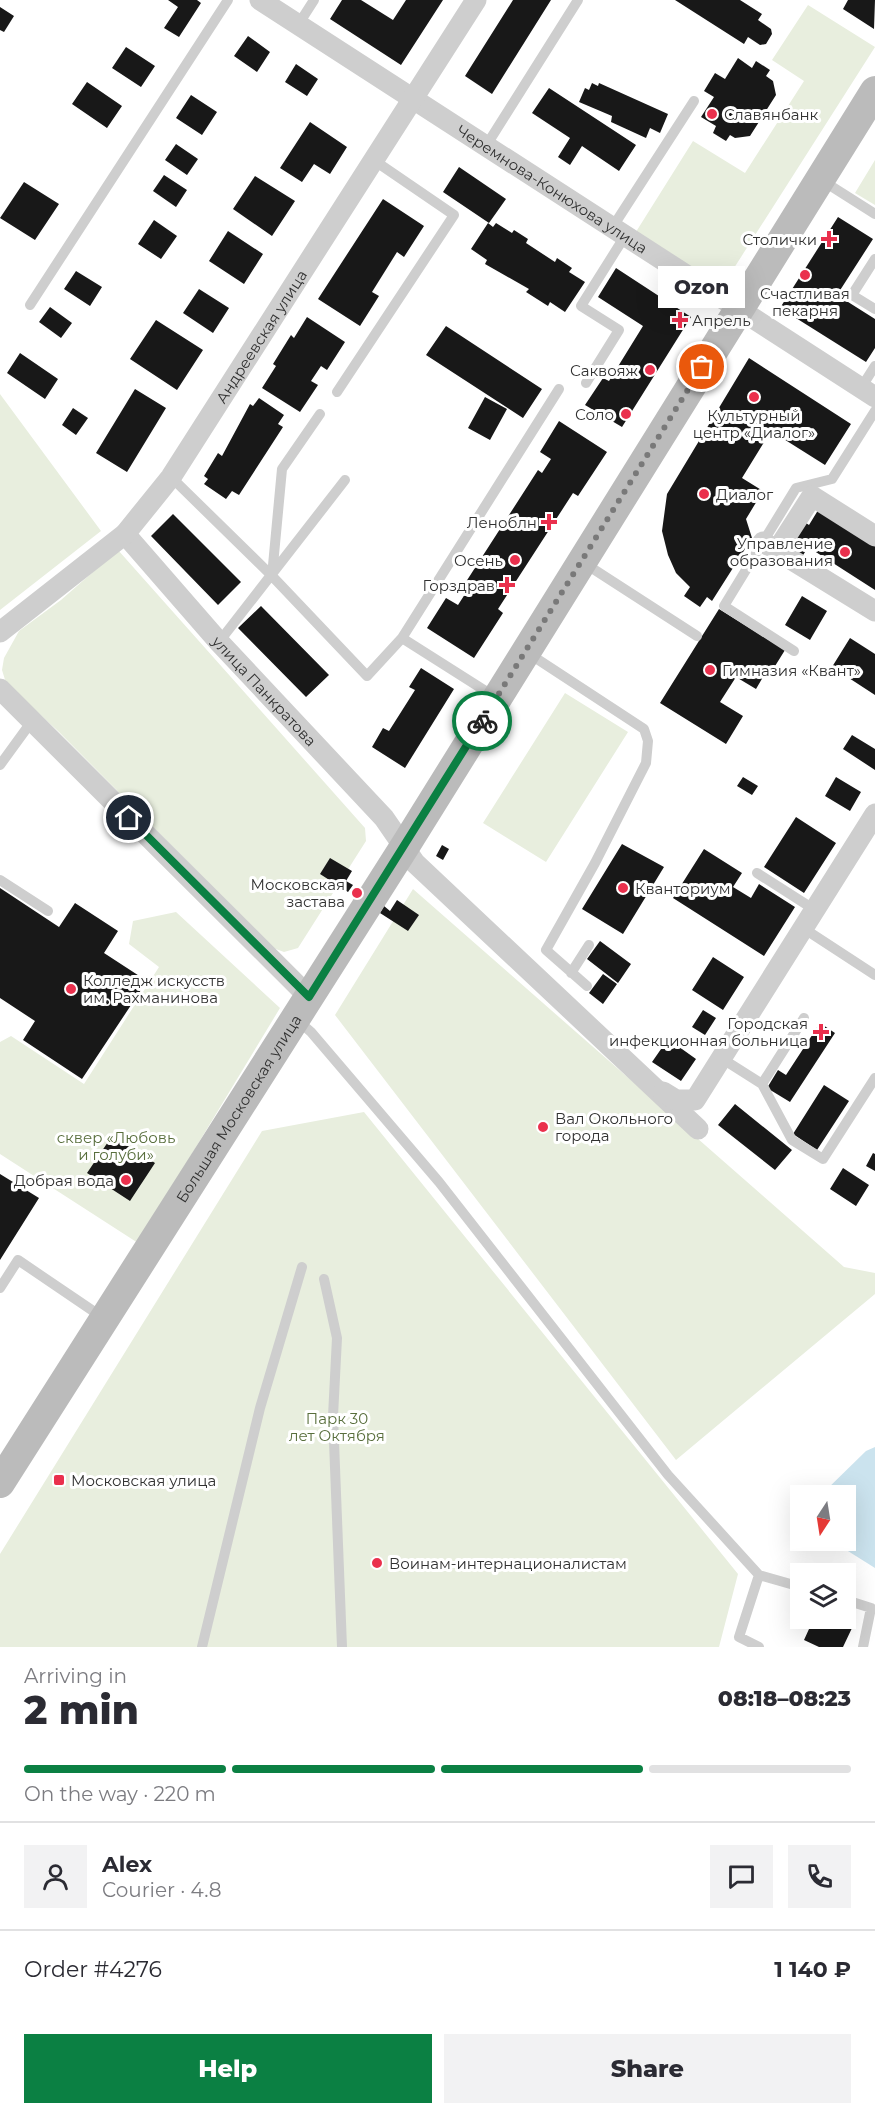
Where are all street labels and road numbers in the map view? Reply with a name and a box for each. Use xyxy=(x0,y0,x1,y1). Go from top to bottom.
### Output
street label: Черемнова-Конюхова улица xyxy=(453,120,651,257)
street label: Андреевская улица xyxy=(211,266,311,407)
street label: улица Панкратова xyxy=(208,631,321,750)
street label: Большая Московская улица xyxy=(171,1011,305,1206)

